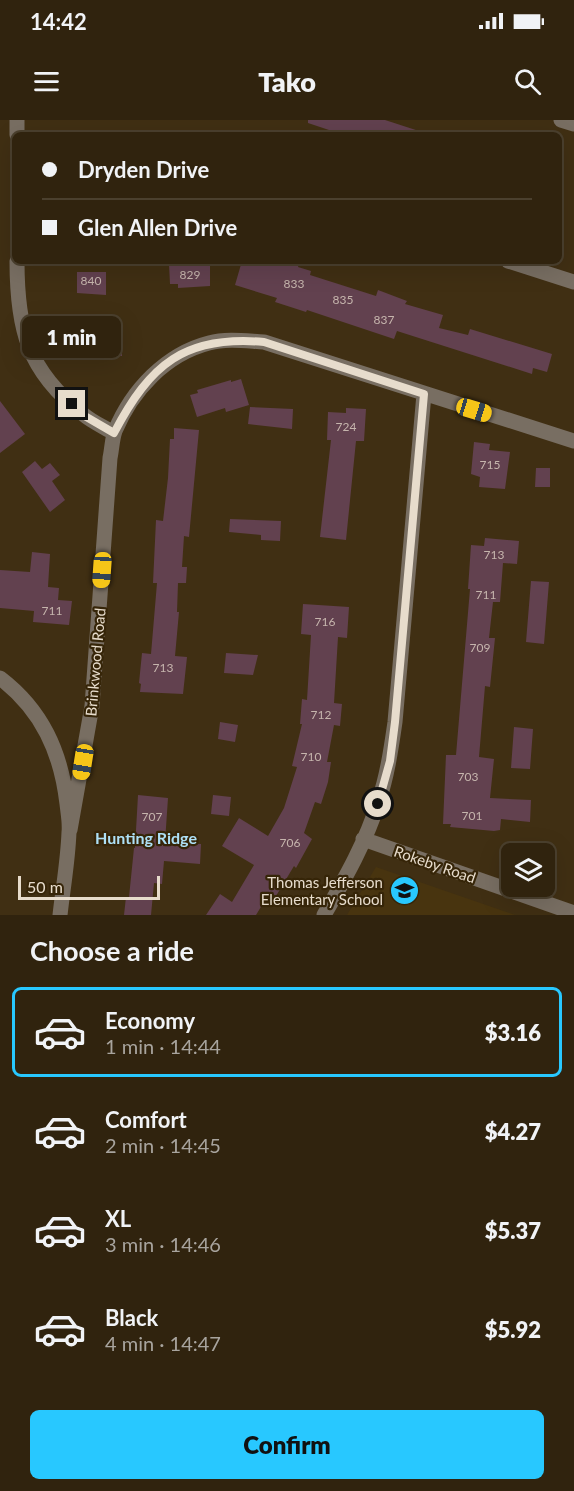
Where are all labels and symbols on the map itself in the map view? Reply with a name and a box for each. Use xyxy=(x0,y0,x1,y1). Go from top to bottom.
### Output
house number: 829 xyxy=(180,267,200,282)
house number: 840 xyxy=(81,273,101,288)
house number: 833 xyxy=(284,276,304,291)
house number: 835 xyxy=(333,292,353,307)
house number: 837 xyxy=(374,312,394,327)
callout: 1 min xyxy=(22,317,122,359)
route end xyxy=(58,390,85,417)
car xyxy=(454,396,494,424)
house number: 724 xyxy=(336,419,356,434)
house number: 715 xyxy=(480,457,500,472)
house number: 713 xyxy=(484,547,504,562)
car xyxy=(92,551,112,589)
house number: 711 xyxy=(476,587,496,602)
house number: 711 xyxy=(42,603,62,618)
street label: Brinkwood Road xyxy=(81,607,109,717)
house number: 716 xyxy=(315,614,335,629)
house number: 709 xyxy=(470,640,490,655)
house number: 713 xyxy=(153,660,173,675)
house number: 712 xyxy=(311,707,331,722)
car xyxy=(71,743,95,781)
house number: 710 xyxy=(301,749,321,764)
house number: 703 xyxy=(458,769,478,784)
route start xyxy=(364,790,391,817)
house number: 701 xyxy=(462,808,482,823)
house number: 707 xyxy=(142,809,162,824)
district label: Hunting Ridge xyxy=(95,828,197,847)
house number: 706 xyxy=(280,835,300,850)
street label: Rokeby Road xyxy=(392,842,478,886)
scale bar xyxy=(18,873,160,900)
place label: Thomas Jefferson Elementary School xyxy=(261,873,383,908)
school or university icon: Thomas Jefferson Elementary School xyxy=(388,875,420,907)

